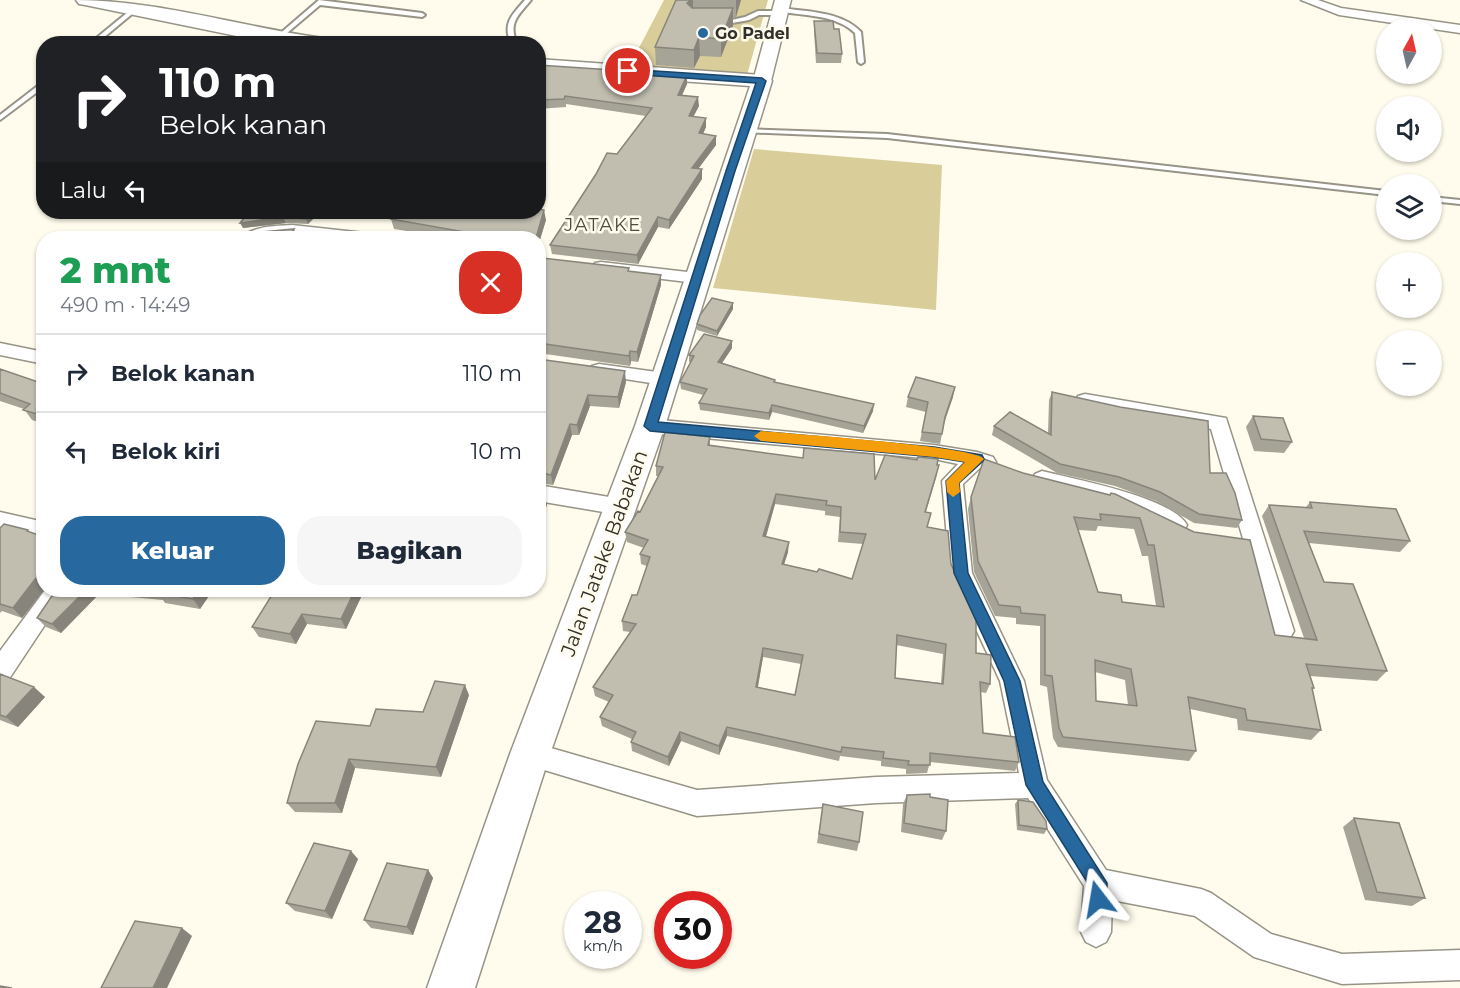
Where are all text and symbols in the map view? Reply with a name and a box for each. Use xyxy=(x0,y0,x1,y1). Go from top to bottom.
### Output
north arrow xyxy=(1376,18,1442,84)
map controls xyxy=(1376,18,1442,396)
place label: Go Padel xyxy=(715,24,790,43)
marker: Go Padel xyxy=(696,26,710,40)
pin xyxy=(602,45,653,96)
icon: arrive xyxy=(611,54,644,87)
text: 110 m xyxy=(159,56,276,108)
icon: right xyxy=(60,60,138,138)
button: sound xyxy=(1376,96,1442,162)
text: Belok kanan xyxy=(159,108,327,141)
icon: left xyxy=(119,174,152,207)
button: layers xyxy=(1376,174,1442,240)
text: Lalu xyxy=(60,177,107,204)
district label: JATAKE xyxy=(563,214,642,236)
text: 2 mnt xyxy=(60,248,171,292)
button: close xyxy=(459,251,522,314)
button: + xyxy=(1376,252,1442,318)
text: 490 m · 14:49 xyxy=(60,293,191,317)
button: − xyxy=(1376,330,1442,396)
icon: right xyxy=(60,357,93,390)
text: Belok kanan xyxy=(111,360,255,387)
text: 110 m xyxy=(462,360,522,387)
icon: left xyxy=(60,435,93,468)
text: Belok kiri xyxy=(111,438,220,465)
text: 10 m xyxy=(470,438,522,465)
street label: Jalan Jatake Babakan xyxy=(555,447,652,660)
button: Keluar xyxy=(60,516,285,585)
button: Bagikan xyxy=(297,516,522,585)
position arrow xyxy=(1066,867,1130,931)
speed limit sign: 30 xyxy=(654,891,732,969)
text: 28 xyxy=(584,904,622,941)
text: km/h xyxy=(583,936,623,955)

